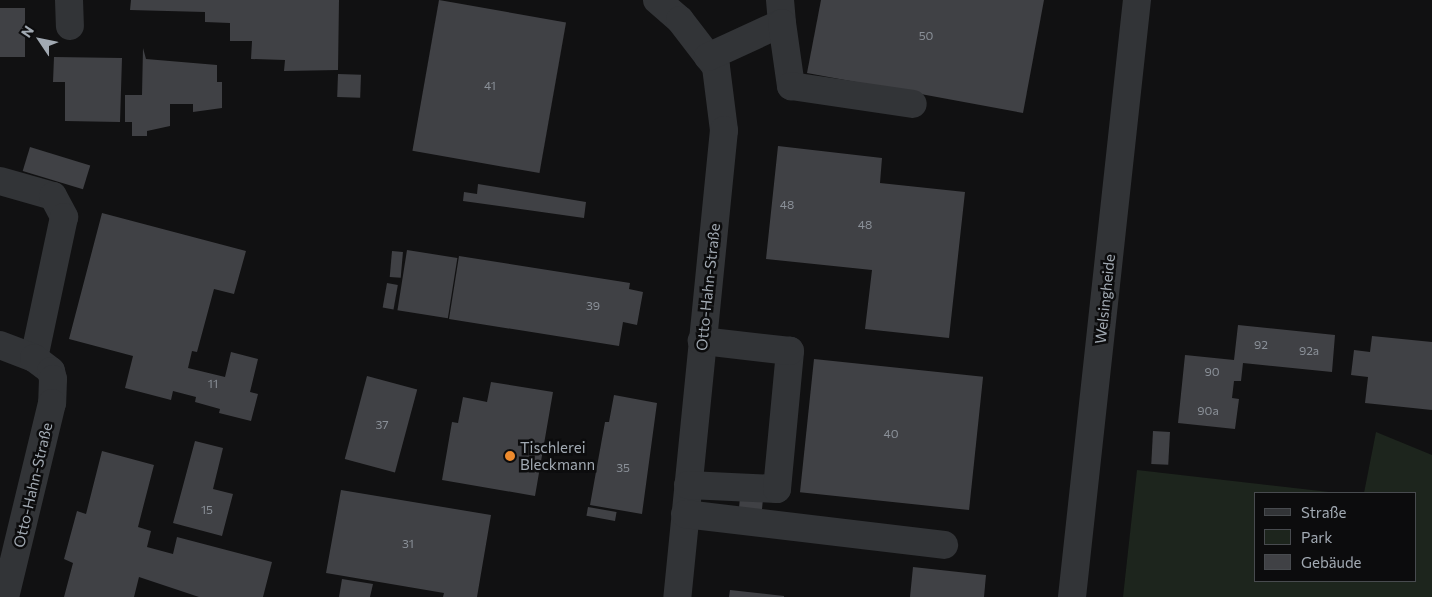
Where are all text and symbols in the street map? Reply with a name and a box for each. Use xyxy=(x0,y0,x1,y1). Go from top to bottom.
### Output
north arrow xyxy=(15,15,65,65)
text: N xyxy=(17,22,37,40)
house number: 50 xyxy=(919,29,933,43)
house number: 41 xyxy=(484,79,496,93)
house number: 48 xyxy=(780,198,794,212)
house number: 48 xyxy=(858,218,872,232)
street label: Otto-Hahn-Straße xyxy=(692,222,724,352)
street label: Welsingheide xyxy=(1091,253,1119,345)
house number: 39 xyxy=(586,299,600,313)
house number: 92 xyxy=(1254,338,1268,352)
house number: 92a xyxy=(1299,344,1319,358)
house number: 90 xyxy=(1204,365,1220,379)
house number: 11 xyxy=(208,377,218,391)
house number: 90a xyxy=(1197,404,1219,418)
house number: 37 xyxy=(375,418,389,432)
street label: Otto-Hahn-Straße xyxy=(10,421,56,549)
house number: 40 xyxy=(883,427,899,441)
place label: Tischlerei Bleckmann xyxy=(520,438,595,473)
marker: Tischlerei Bleckmann xyxy=(504,450,516,462)
house number: 35 xyxy=(616,461,630,475)
legend xyxy=(1254,492,1417,582)
house number: 15 xyxy=(201,503,213,517)
text: Straße xyxy=(1301,503,1347,521)
text: Park xyxy=(1301,528,1332,546)
house number: 31 xyxy=(402,537,414,551)
text: Gebäude xyxy=(1301,553,1362,571)

